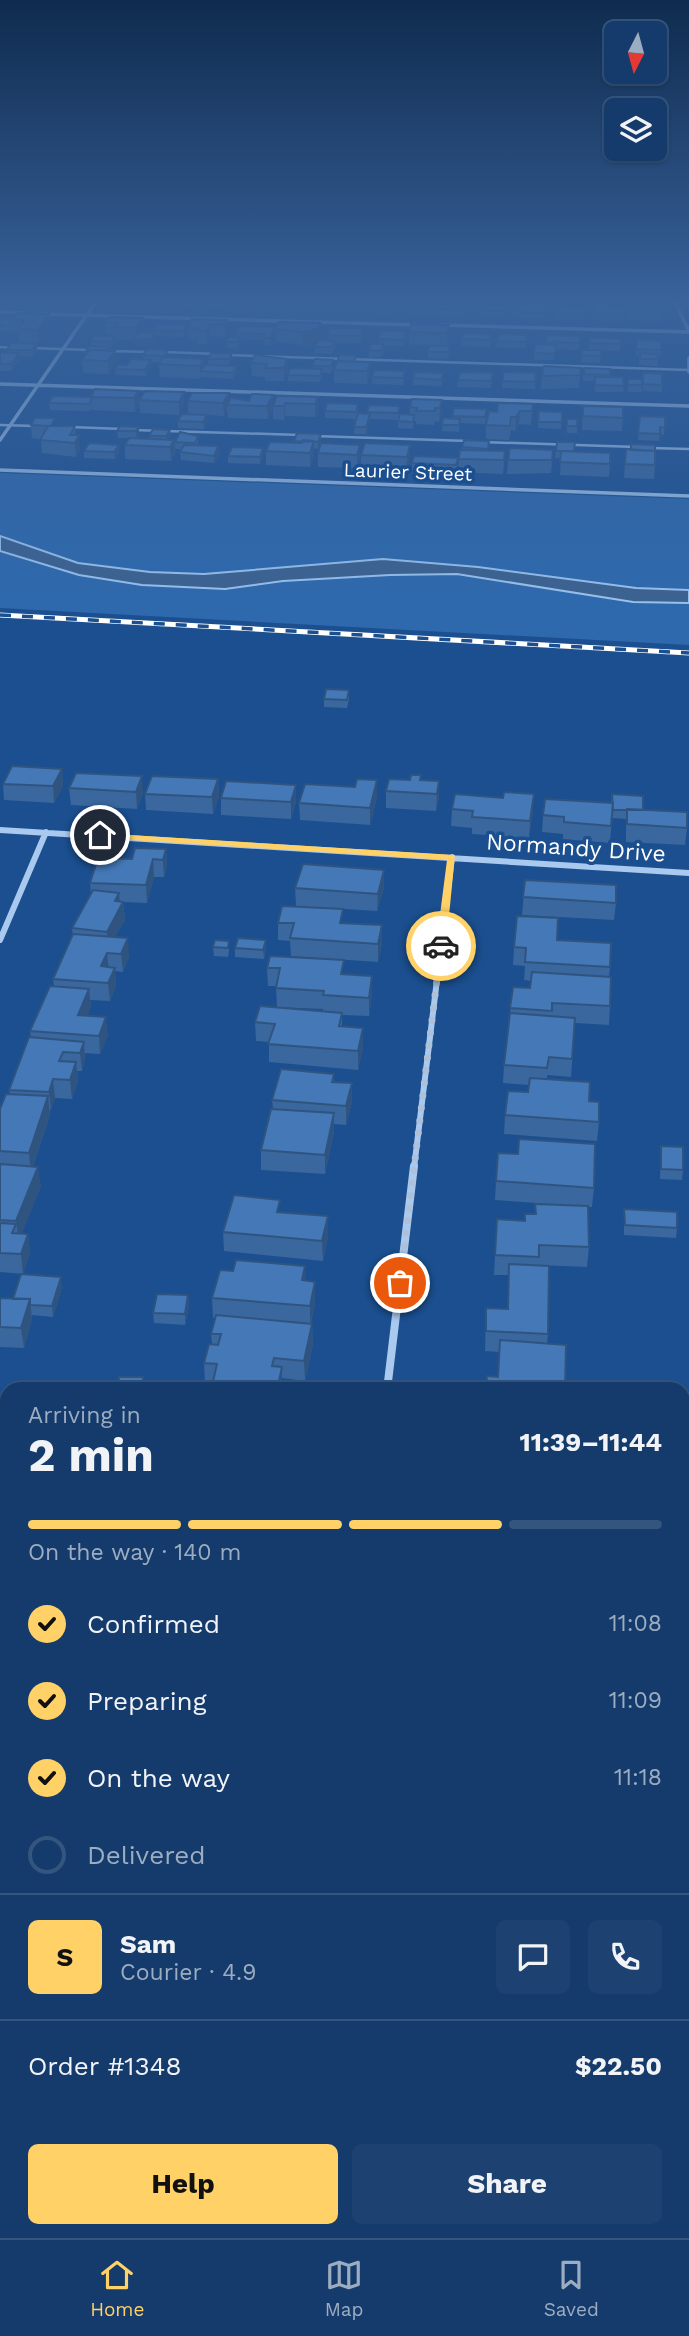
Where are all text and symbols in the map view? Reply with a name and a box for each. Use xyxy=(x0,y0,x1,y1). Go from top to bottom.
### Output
north arrow xyxy=(604,21,667,84)
map controls xyxy=(604,21,667,161)
button: layers xyxy=(604,98,667,161)
street label: Laurier Street xyxy=(343,458,473,486)
pin xyxy=(70,805,130,865)
icon: home xyxy=(81,816,119,854)
street label: Normandy Drive xyxy=(485,828,667,868)
courier xyxy=(406,911,476,981)
icon: car xyxy=(422,927,460,965)
pin xyxy=(370,1253,430,1313)
icon: bag xyxy=(381,1264,419,1302)
text: Arriving in xyxy=(28,1402,141,1429)
text: 11:39–11:44 xyxy=(520,1427,662,1457)
text: 2 min xyxy=(28,1428,154,1482)
text: On the way · 140 m xyxy=(28,1539,241,1566)
icon: check xyxy=(28,1605,66,1643)
text: Confirmed xyxy=(87,1609,220,1639)
text: 11:08 xyxy=(609,1610,662,1637)
icon: check xyxy=(28,1682,66,1720)
text: Preparing xyxy=(87,1686,207,1716)
text: 11:09 xyxy=(609,1687,662,1714)
icon: check xyxy=(28,1759,66,1797)
text: On the way xyxy=(87,1763,230,1793)
text: 11:18 xyxy=(614,1764,662,1791)
text: Delivered xyxy=(87,1840,206,1870)
button: chat xyxy=(496,1920,570,1994)
button: phone xyxy=(588,1920,662,1994)
text: Sam xyxy=(120,1929,176,1959)
text: S xyxy=(57,1942,73,1972)
text: Courier · 4.9 xyxy=(120,1959,256,1986)
text: Order #1348 xyxy=(28,2051,182,2081)
text: $22.50 xyxy=(575,2051,662,2081)
button: Help xyxy=(28,2144,338,2224)
button: Share xyxy=(352,2144,662,2224)
tab: Home xyxy=(90,2256,144,2321)
tab: Map xyxy=(325,2256,363,2321)
tab: Saved xyxy=(544,2256,599,2321)

